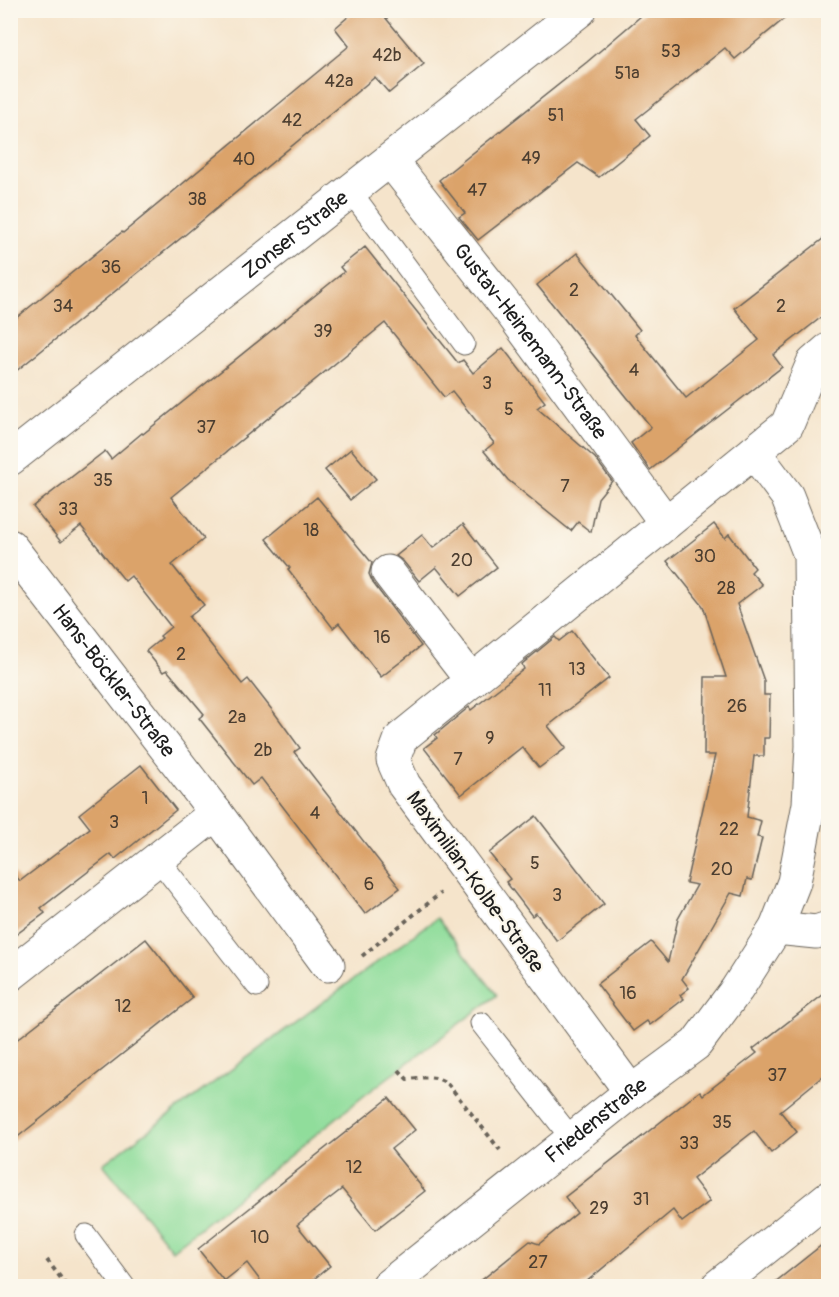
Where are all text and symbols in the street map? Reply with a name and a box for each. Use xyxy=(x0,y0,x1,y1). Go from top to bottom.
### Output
house number: 53 xyxy=(661,40,681,63)
house number: 42b xyxy=(372,44,402,67)
house number: 51a xyxy=(614,62,640,85)
house number: 42a xyxy=(325,70,353,93)
house number: 51 xyxy=(548,104,564,127)
house number: 42 xyxy=(282,109,302,132)
house number: 49 xyxy=(521,147,541,170)
house number: 40 xyxy=(233,148,255,171)
house number: 47 xyxy=(467,179,487,202)
street label: Zonser Straße xyxy=(237,184,354,284)
house number: 38 xyxy=(187,188,207,211)
street label: Gustav-Heinemann-Straße xyxy=(448,238,614,445)
house number: 36 xyxy=(101,256,121,279)
house number: 2 xyxy=(569,279,579,302)
house number: 34 xyxy=(53,295,74,318)
house number: 2 xyxy=(776,295,786,318)
house number: 39 xyxy=(313,320,333,343)
house number: 4 xyxy=(629,359,640,382)
house number: 3 xyxy=(482,372,492,395)
house number: 5 xyxy=(504,398,514,421)
house number: 37 xyxy=(196,416,216,439)
house number: 35 xyxy=(93,469,113,492)
house number: 7 xyxy=(560,475,570,498)
house number: 33 xyxy=(58,498,78,521)
house number: 18 xyxy=(303,519,319,542)
house number: 30 xyxy=(694,545,716,568)
house number: 20 xyxy=(451,549,473,572)
house number: 28 xyxy=(716,577,736,600)
street label: Hans-Böckler-Straße xyxy=(46,598,182,763)
house number: 16 xyxy=(373,626,391,649)
house number: 2 xyxy=(176,643,186,666)
house number: 13 xyxy=(568,658,586,681)
house number: 11 xyxy=(538,679,552,702)
house number: 26 xyxy=(727,695,747,718)
house number: 2a xyxy=(228,706,246,729)
house number: 9 xyxy=(485,727,495,750)
house number: 2b xyxy=(254,739,273,762)
house number: 7 xyxy=(453,748,463,771)
street label: Maximilian-Kolbe-Straße xyxy=(400,786,550,979)
house number: 1 xyxy=(141,787,149,810)
house number: 4 xyxy=(310,802,321,825)
house number: 3 xyxy=(109,811,119,834)
house number: 22 xyxy=(719,818,739,841)
house number: 5 xyxy=(530,852,540,875)
house number: 20 xyxy=(711,858,733,881)
house number: 6 xyxy=(364,873,374,896)
house number: 3 xyxy=(552,884,562,907)
house number: 16 xyxy=(619,982,637,1005)
house number: 12 xyxy=(114,995,132,1018)
house number: 37 xyxy=(767,1064,787,1087)
street label: Friedenstraße xyxy=(539,1071,653,1169)
house number: 35 xyxy=(712,1111,732,1134)
house number: 33 xyxy=(679,1132,699,1155)
house number: 12 xyxy=(345,1156,363,1179)
house number: 31 xyxy=(632,1188,650,1211)
house number: 29 xyxy=(589,1197,609,1220)
house number: 10 xyxy=(250,1226,270,1249)
house number: 27 xyxy=(528,1251,548,1274)

